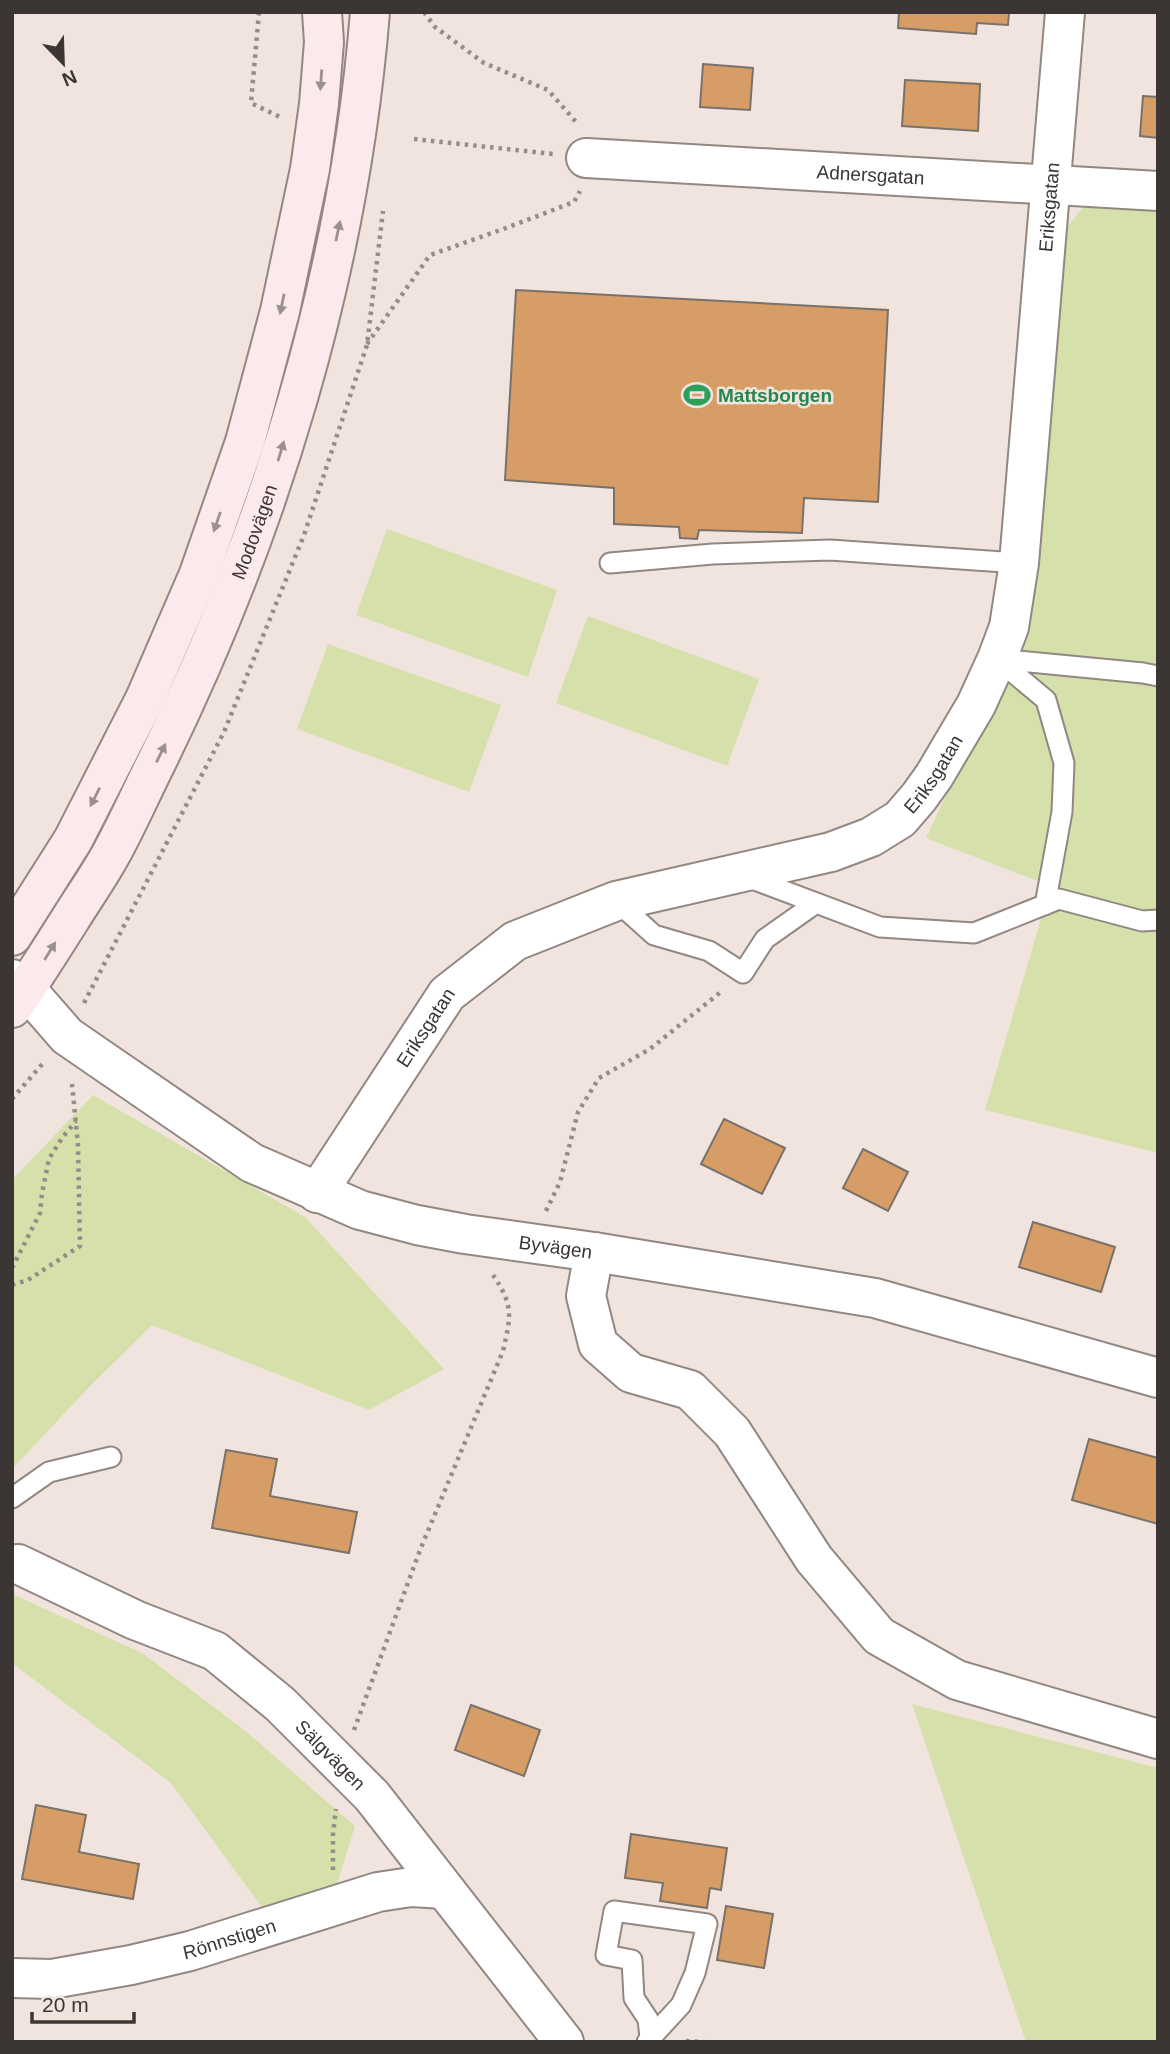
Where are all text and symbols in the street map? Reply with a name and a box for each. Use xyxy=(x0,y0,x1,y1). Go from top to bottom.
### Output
north arrow xyxy=(28,28,98,98)
text: N xyxy=(59,66,80,91)
one-way arrow xyxy=(315,70,326,92)
street label: Adnersgatan xyxy=(816,161,925,188)
street label: Eriksgatan xyxy=(1035,161,1063,253)
one-way arrow xyxy=(332,220,343,242)
one-way arrow xyxy=(276,293,287,315)
sports icon: Mattsborgen xyxy=(682,380,712,410)
place label: Mattsborgen xyxy=(718,385,832,406)
one-way arrow xyxy=(277,440,287,461)
street label: Modovägen xyxy=(227,482,281,582)
one-way arrow xyxy=(211,512,222,533)
street label: Eriksgatan xyxy=(899,731,967,817)
one-way arrow xyxy=(155,743,166,763)
one-way arrow xyxy=(89,787,100,807)
one-way arrow xyxy=(43,942,56,961)
street label: Eriksgatan xyxy=(392,984,459,1071)
street label: Byvägen xyxy=(517,1231,594,1262)
street label: Sälgvägen xyxy=(291,1715,370,1794)
street label: Rönnstigen xyxy=(181,1914,278,1963)
scale bar xyxy=(32,1980,133,2024)
text: 20 m xyxy=(42,1993,89,2016)

